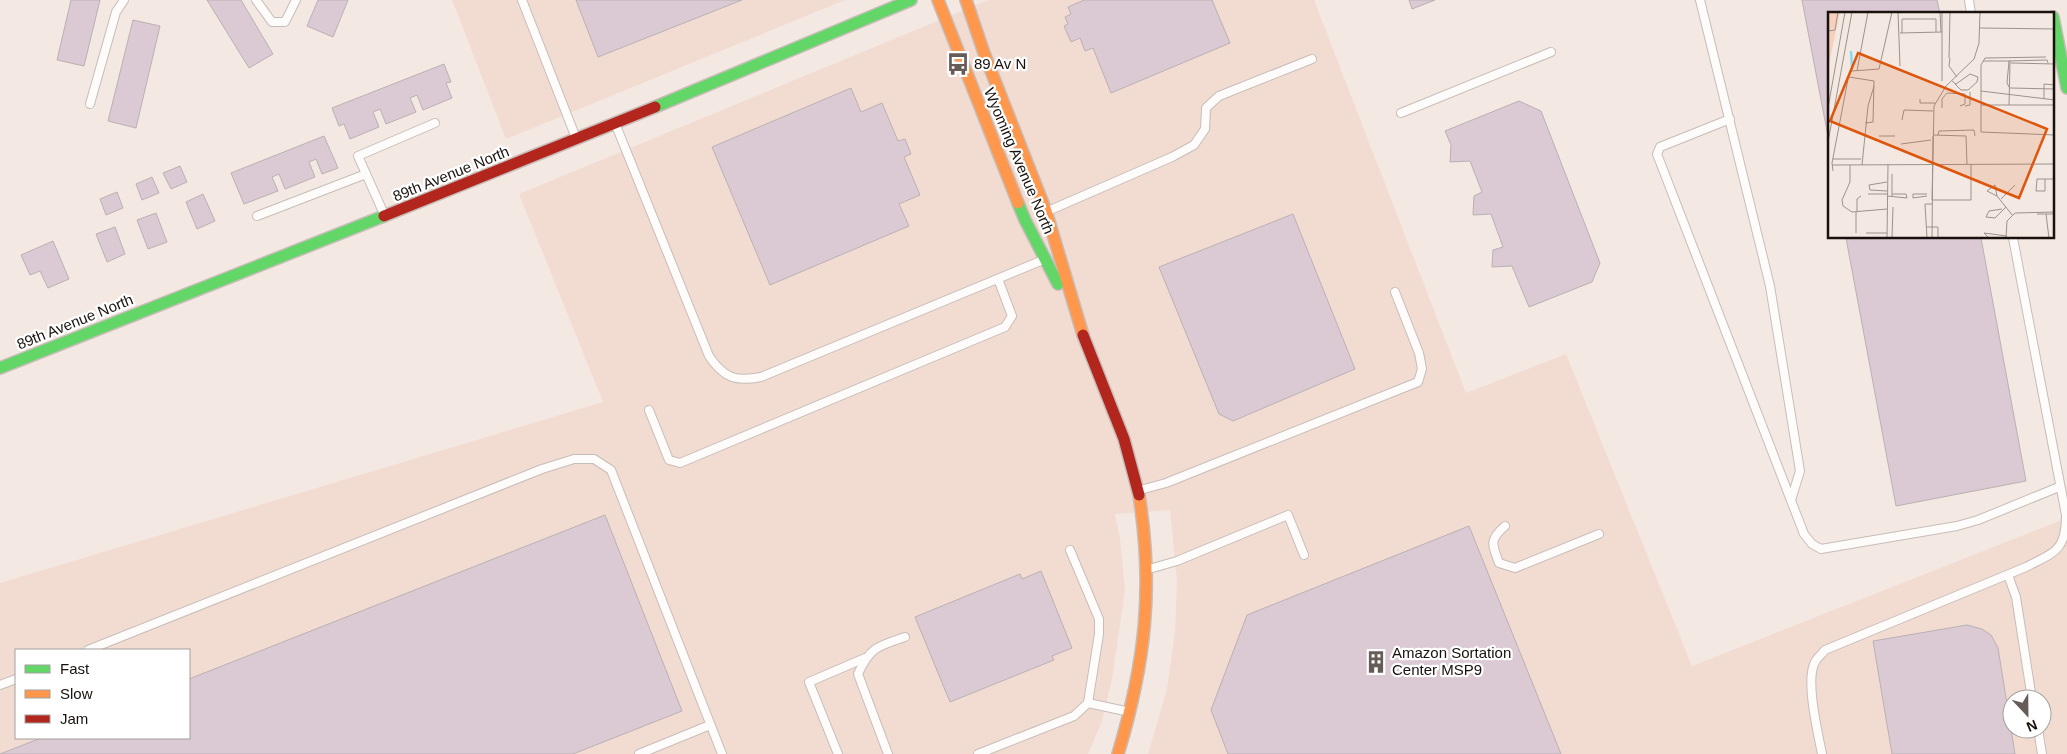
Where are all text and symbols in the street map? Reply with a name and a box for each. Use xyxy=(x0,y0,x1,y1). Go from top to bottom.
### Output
inset map xyxy=(1828,12,2054,239)
bus stop icon: 89 Av N xyxy=(945,51,971,77)
place label: 89 Av N xyxy=(974,55,1026,72)
street label: Wyoming Avenue North xyxy=(981,85,1058,236)
street label: 89th Avenue North xyxy=(390,142,511,205)
street label: 89th Avenue North xyxy=(14,290,135,353)
place label: Amazon Sortation Center MSP9 xyxy=(1392,644,1511,678)
legend xyxy=(15,649,190,739)
building icon: Amazon Sortation Center MSP9 xyxy=(1363,649,1389,675)
text: Fast xyxy=(60,660,90,677)
text: Slow xyxy=(60,685,93,702)
north arrow xyxy=(2002,689,2052,739)
text: Jam xyxy=(60,710,88,727)
text: N xyxy=(2024,717,2040,735)

